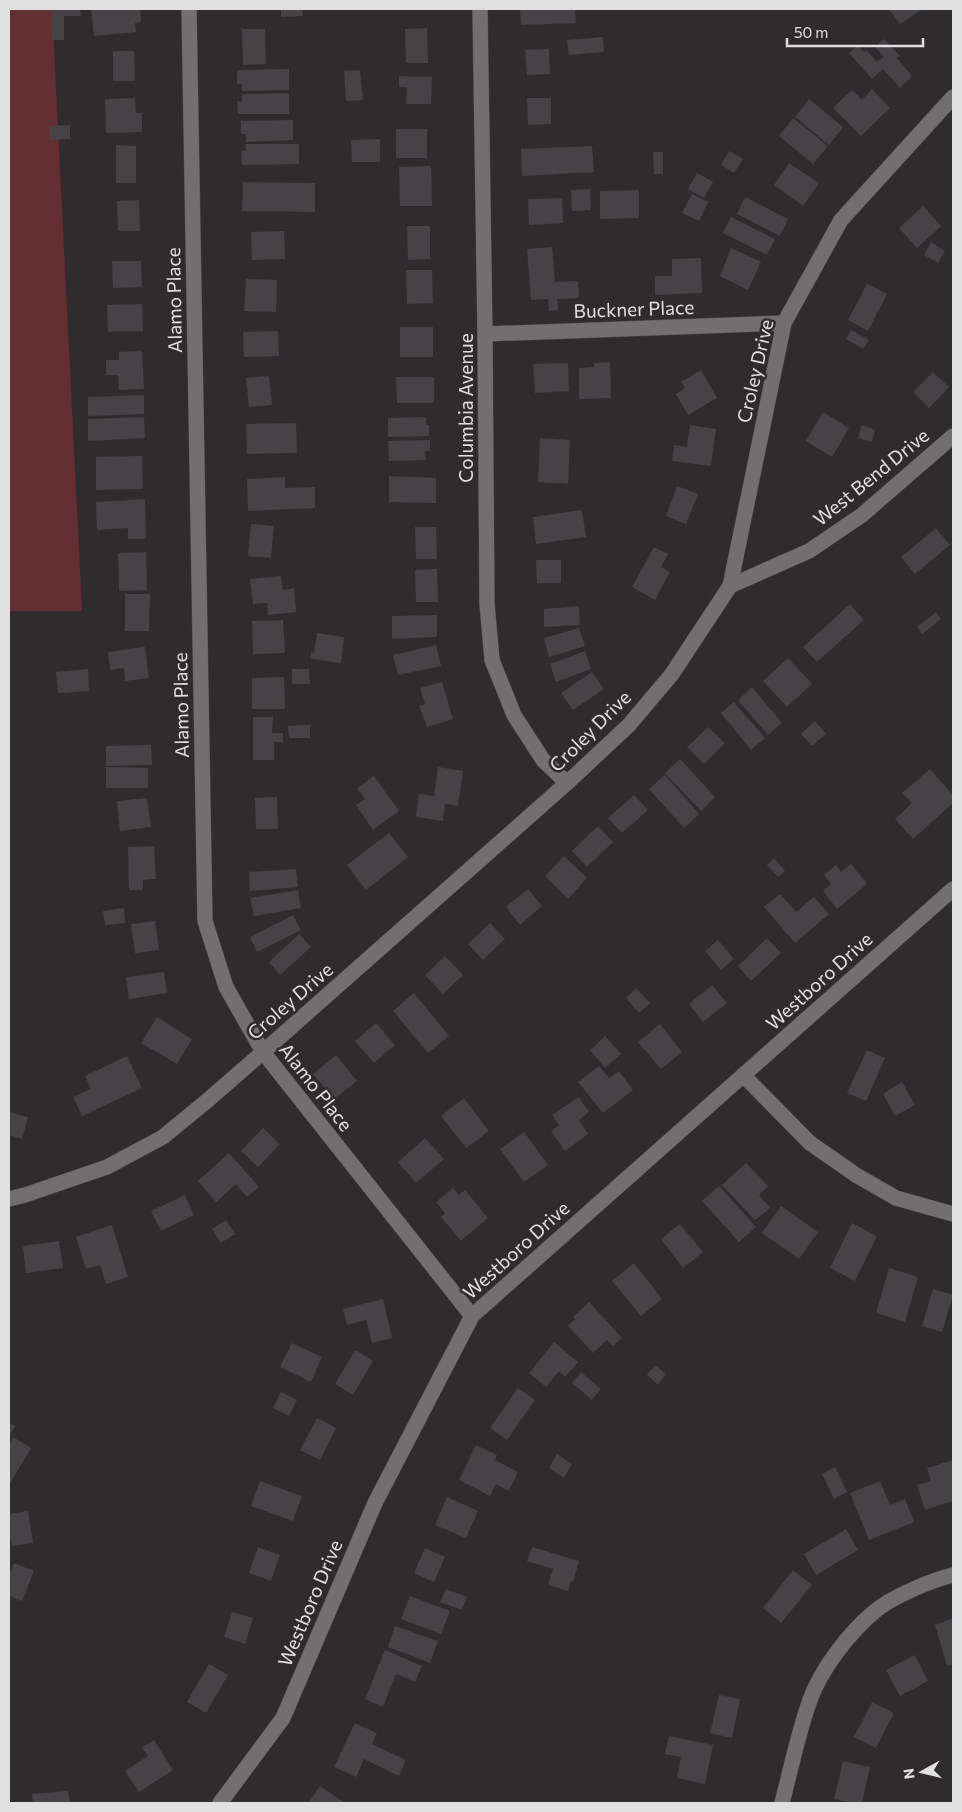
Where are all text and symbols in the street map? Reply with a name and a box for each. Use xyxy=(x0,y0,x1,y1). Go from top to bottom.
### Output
scale bar xyxy=(787,15,923,47)
text: 50 m xyxy=(794,23,828,41)
street label: Alamo Place xyxy=(161,247,186,353)
street label: Buckner Place xyxy=(573,295,695,322)
street label: Croley Drive xyxy=(731,317,778,425)
street label: Columbia Avenue xyxy=(454,333,477,483)
street label: West Bend Drive xyxy=(808,423,933,530)
street label: Alamo Place xyxy=(168,652,193,758)
street label: Croley Drive xyxy=(544,685,635,776)
street label: Westboro Drive xyxy=(761,927,877,1034)
street label: Croley Drive xyxy=(242,957,337,1044)
street label: Alamo Place xyxy=(275,1038,358,1135)
street label: Westboro Drive xyxy=(458,1196,574,1303)
street label: Westboro Drive xyxy=(273,1536,347,1670)
north arrow xyxy=(897,1747,947,1797)
text: N xyxy=(899,1767,918,1780)

